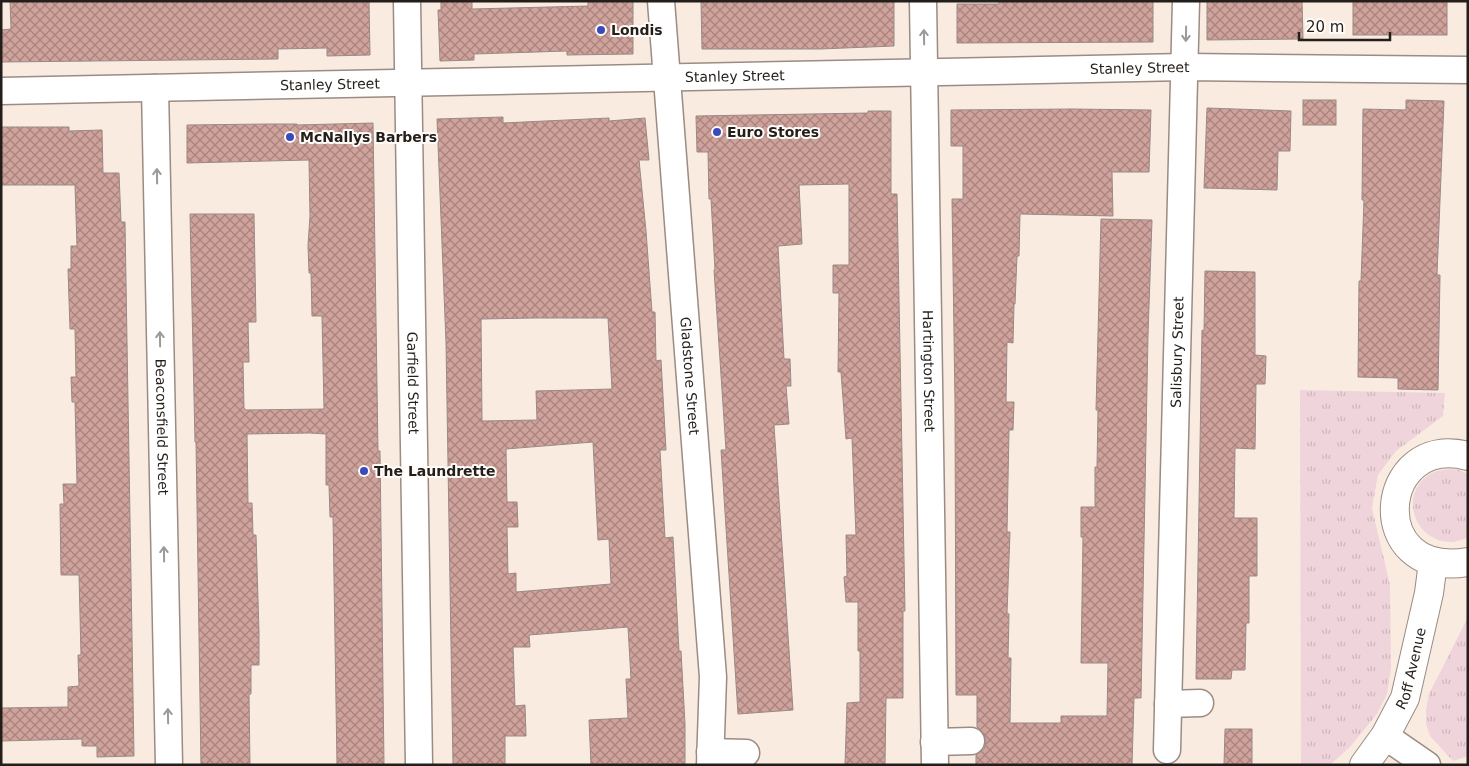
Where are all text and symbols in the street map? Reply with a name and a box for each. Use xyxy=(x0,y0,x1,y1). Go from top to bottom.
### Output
scale bar xyxy=(1299,10,1390,42)
text: 20 m xyxy=(1306,18,1344,36)
place label: Londis xyxy=(611,22,663,38)
marker: Londis xyxy=(595,24,607,36)
one-way arrow xyxy=(1181,26,1191,42)
one-way arrow xyxy=(919,29,929,46)
street label: Stanley Street xyxy=(1090,59,1190,77)
street label: Stanley Street xyxy=(685,67,785,85)
street label: Stanley Street xyxy=(280,75,380,93)
place label: Euro Stores xyxy=(727,124,819,140)
marker: Euro Stores xyxy=(711,126,723,138)
place label: McNallys Barbers xyxy=(300,129,437,145)
marker: McNallys Barbers xyxy=(284,131,296,143)
one-way arrow xyxy=(152,168,162,184)
street label: Salisbury Street xyxy=(1168,296,1187,408)
street label: Hartington Street xyxy=(920,310,938,433)
street label: Gladstone Street xyxy=(677,316,702,436)
one-way arrow xyxy=(155,331,165,347)
street label: Garfield Street xyxy=(404,332,422,435)
street label: Beaconsfield Street xyxy=(153,358,171,496)
place label: The Laundrette xyxy=(374,463,496,479)
marker: The Laundrette xyxy=(358,465,370,477)
one-way arrow xyxy=(160,546,169,562)
street label: Roff Avenue xyxy=(1392,626,1429,712)
one-way arrow xyxy=(163,708,172,724)

